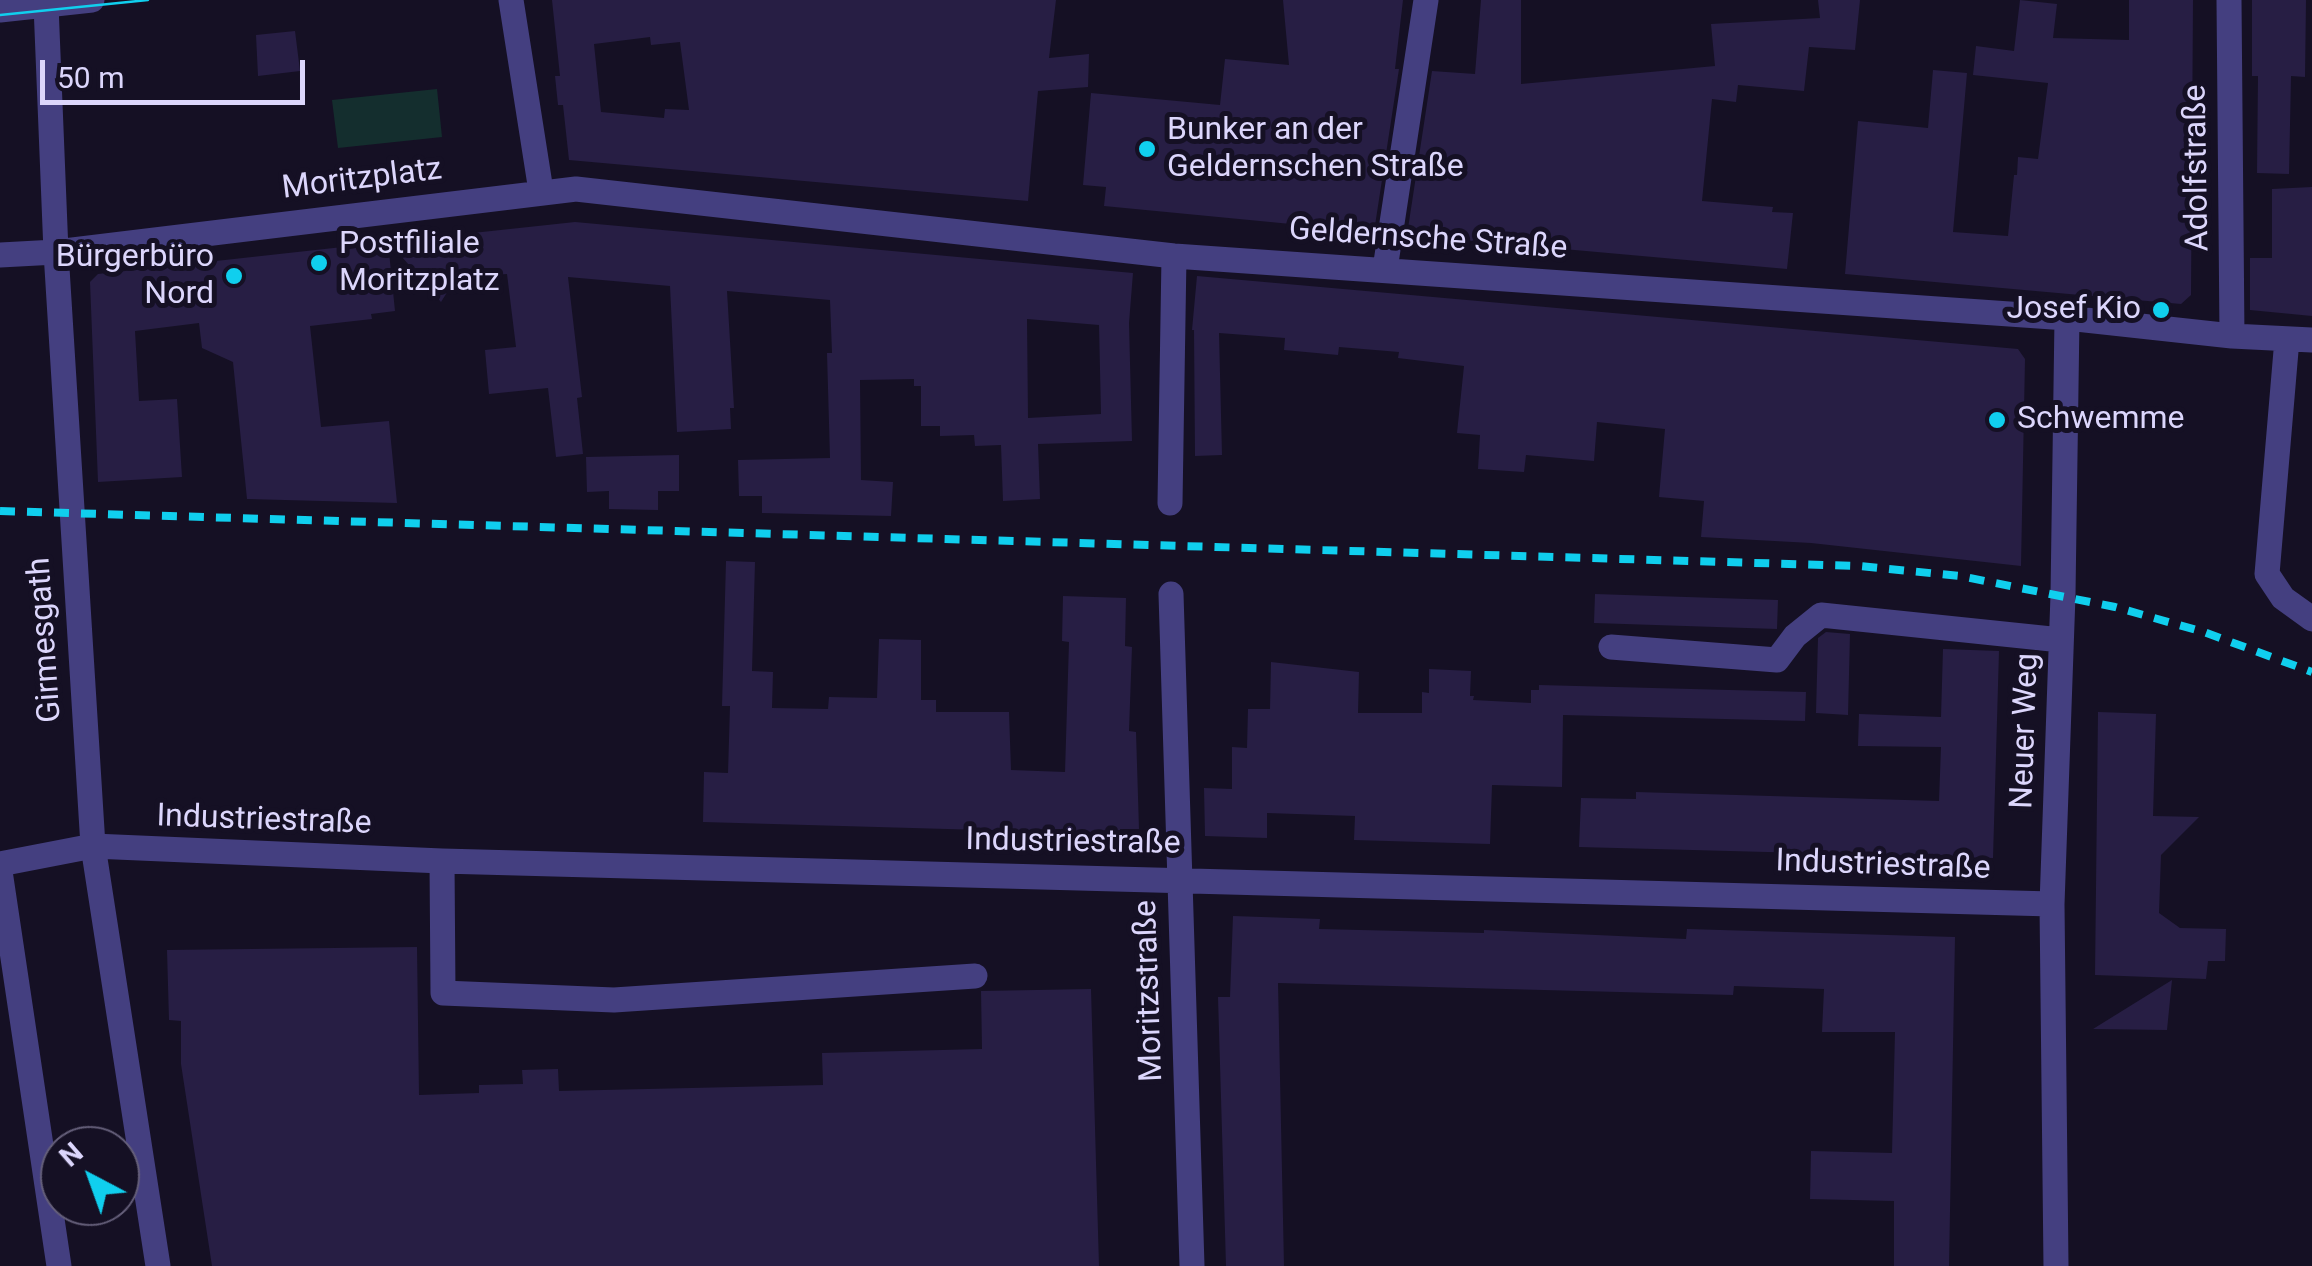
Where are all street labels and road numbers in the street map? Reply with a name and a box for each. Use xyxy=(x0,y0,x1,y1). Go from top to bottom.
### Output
street label: Adolfstraße xyxy=(2177,84,2219,252)
street label: Moritzplatz xyxy=(280,151,444,209)
street label: Geldernsche Straße xyxy=(1288,211,1568,269)
street label: Girmesgath xyxy=(21,556,71,724)
street label: Neuer Weg xyxy=(2004,652,2048,810)
street label: Industriestraße xyxy=(156,798,372,844)
street label: Industriestraße xyxy=(965,822,1181,864)
street label: Industriestraße xyxy=(1775,843,1991,889)
street label: Moritzstraße xyxy=(1128,900,1172,1082)

